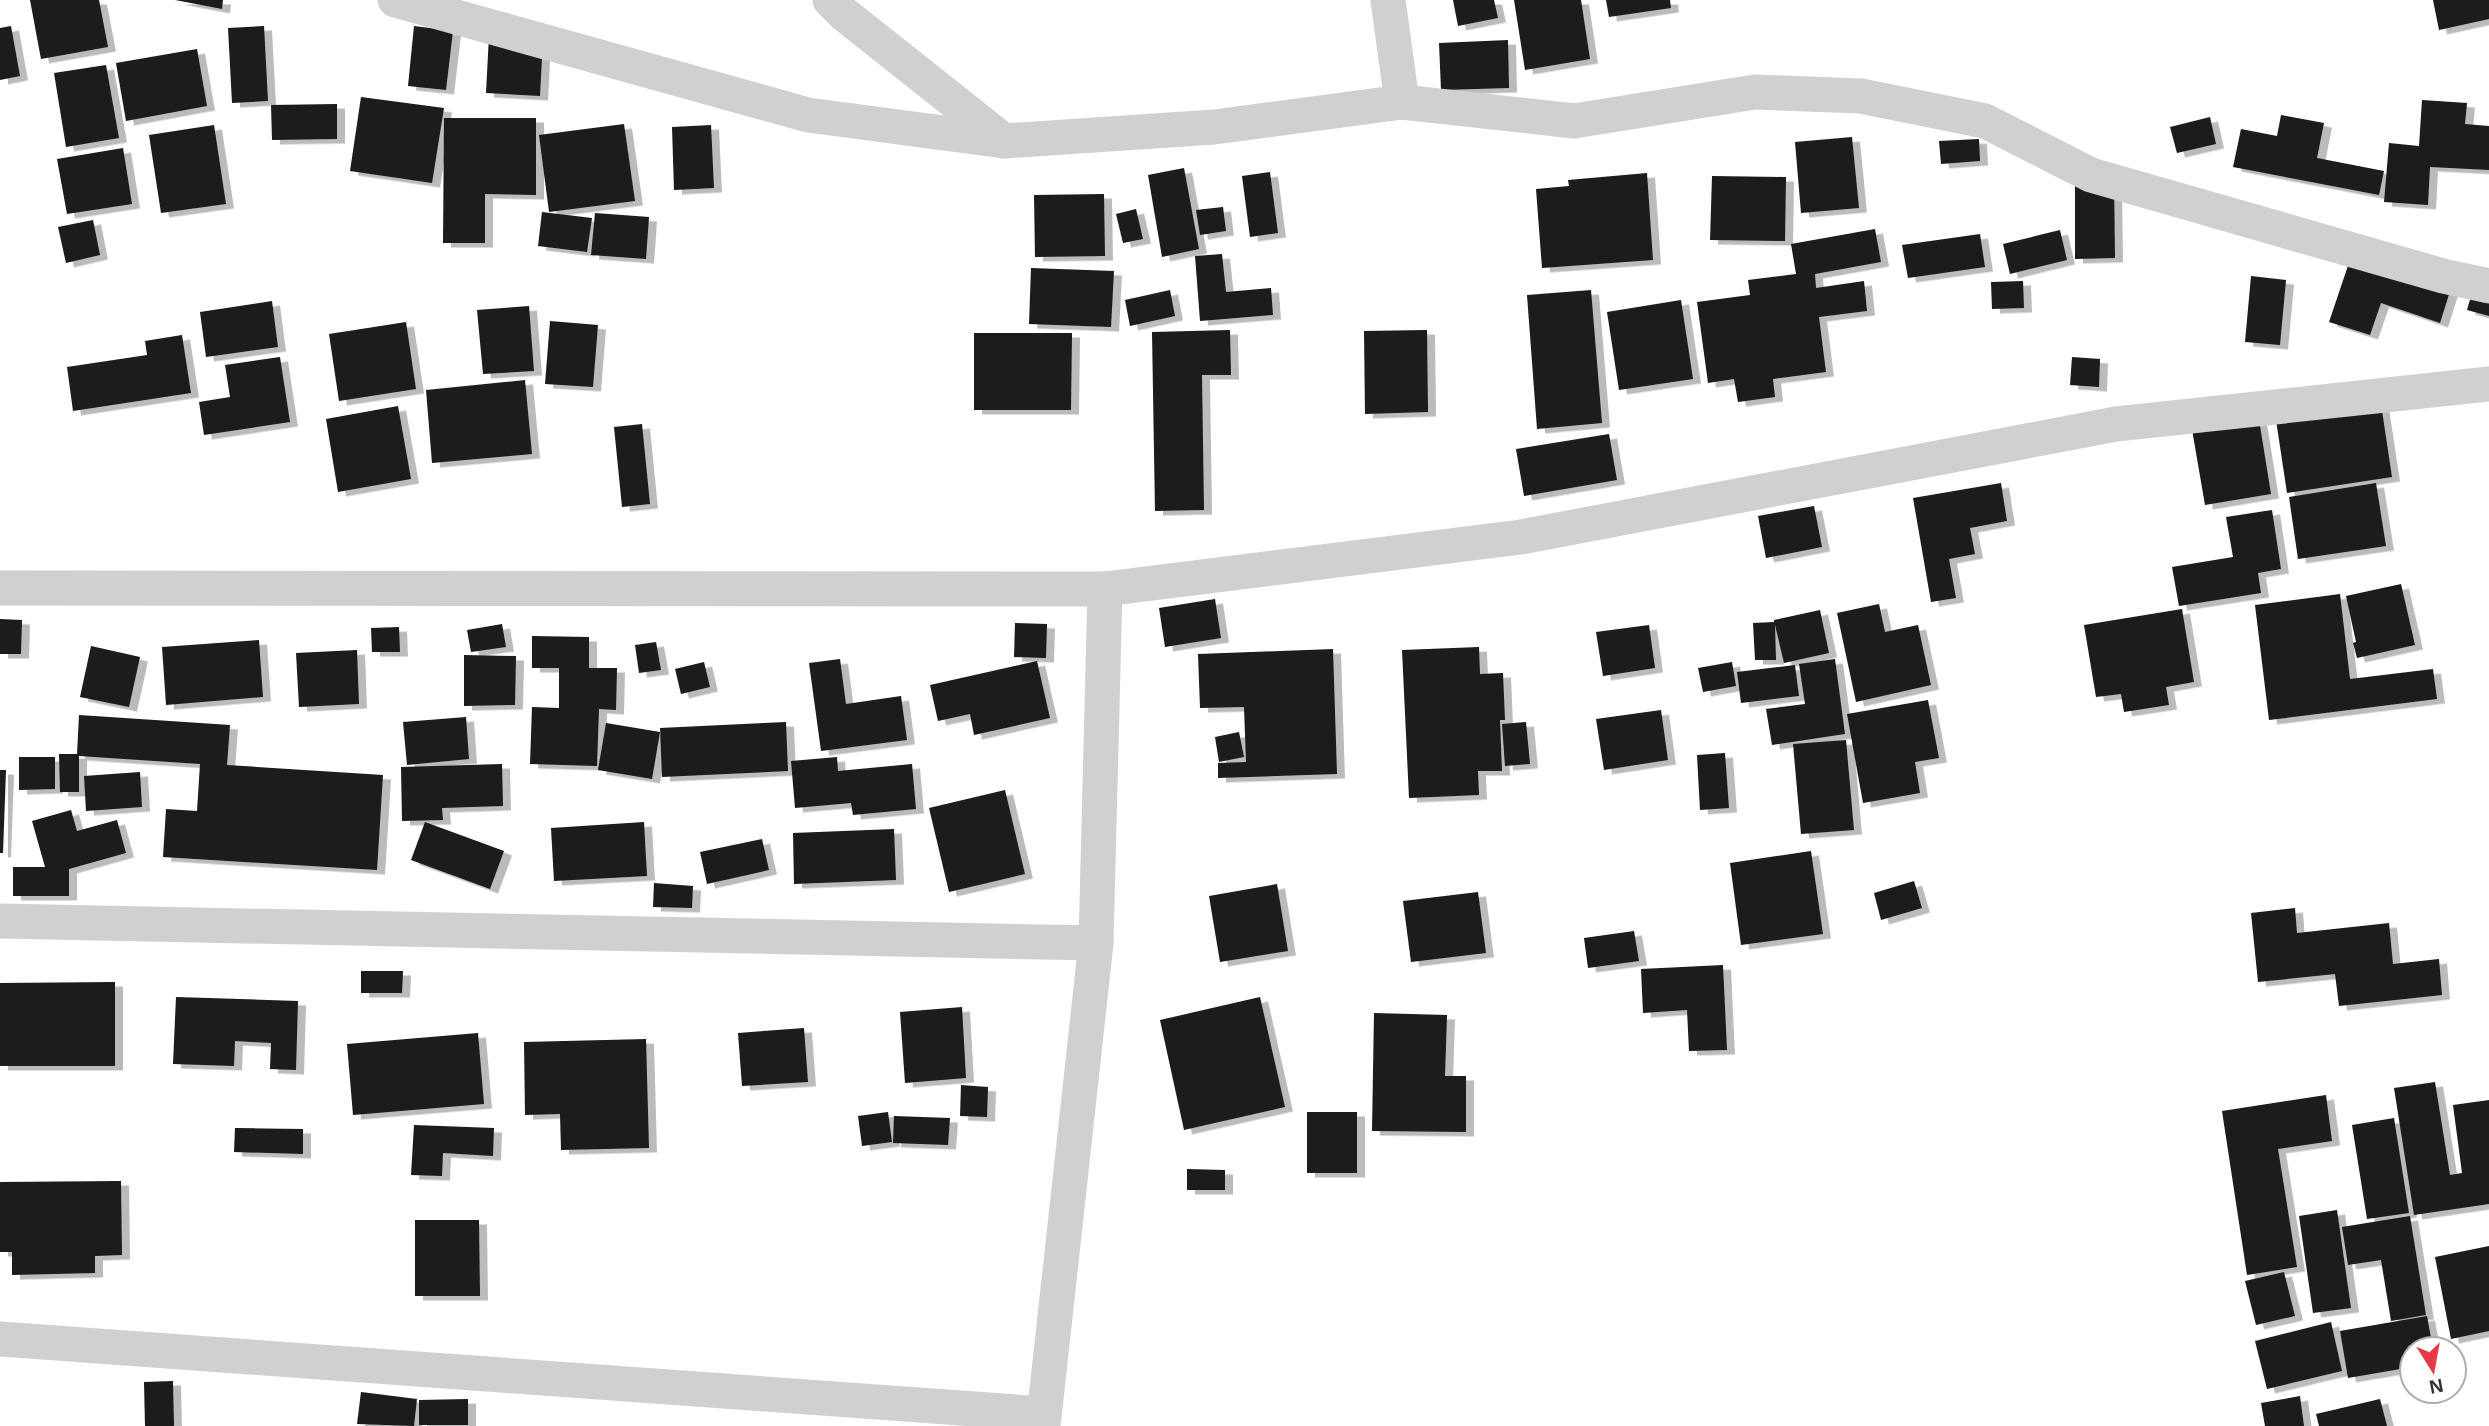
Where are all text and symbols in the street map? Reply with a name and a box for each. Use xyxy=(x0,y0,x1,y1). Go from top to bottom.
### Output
north arrow xyxy=(2398,1335,2468,1405)
text: N xyxy=(2427,1375,2445,1398)

